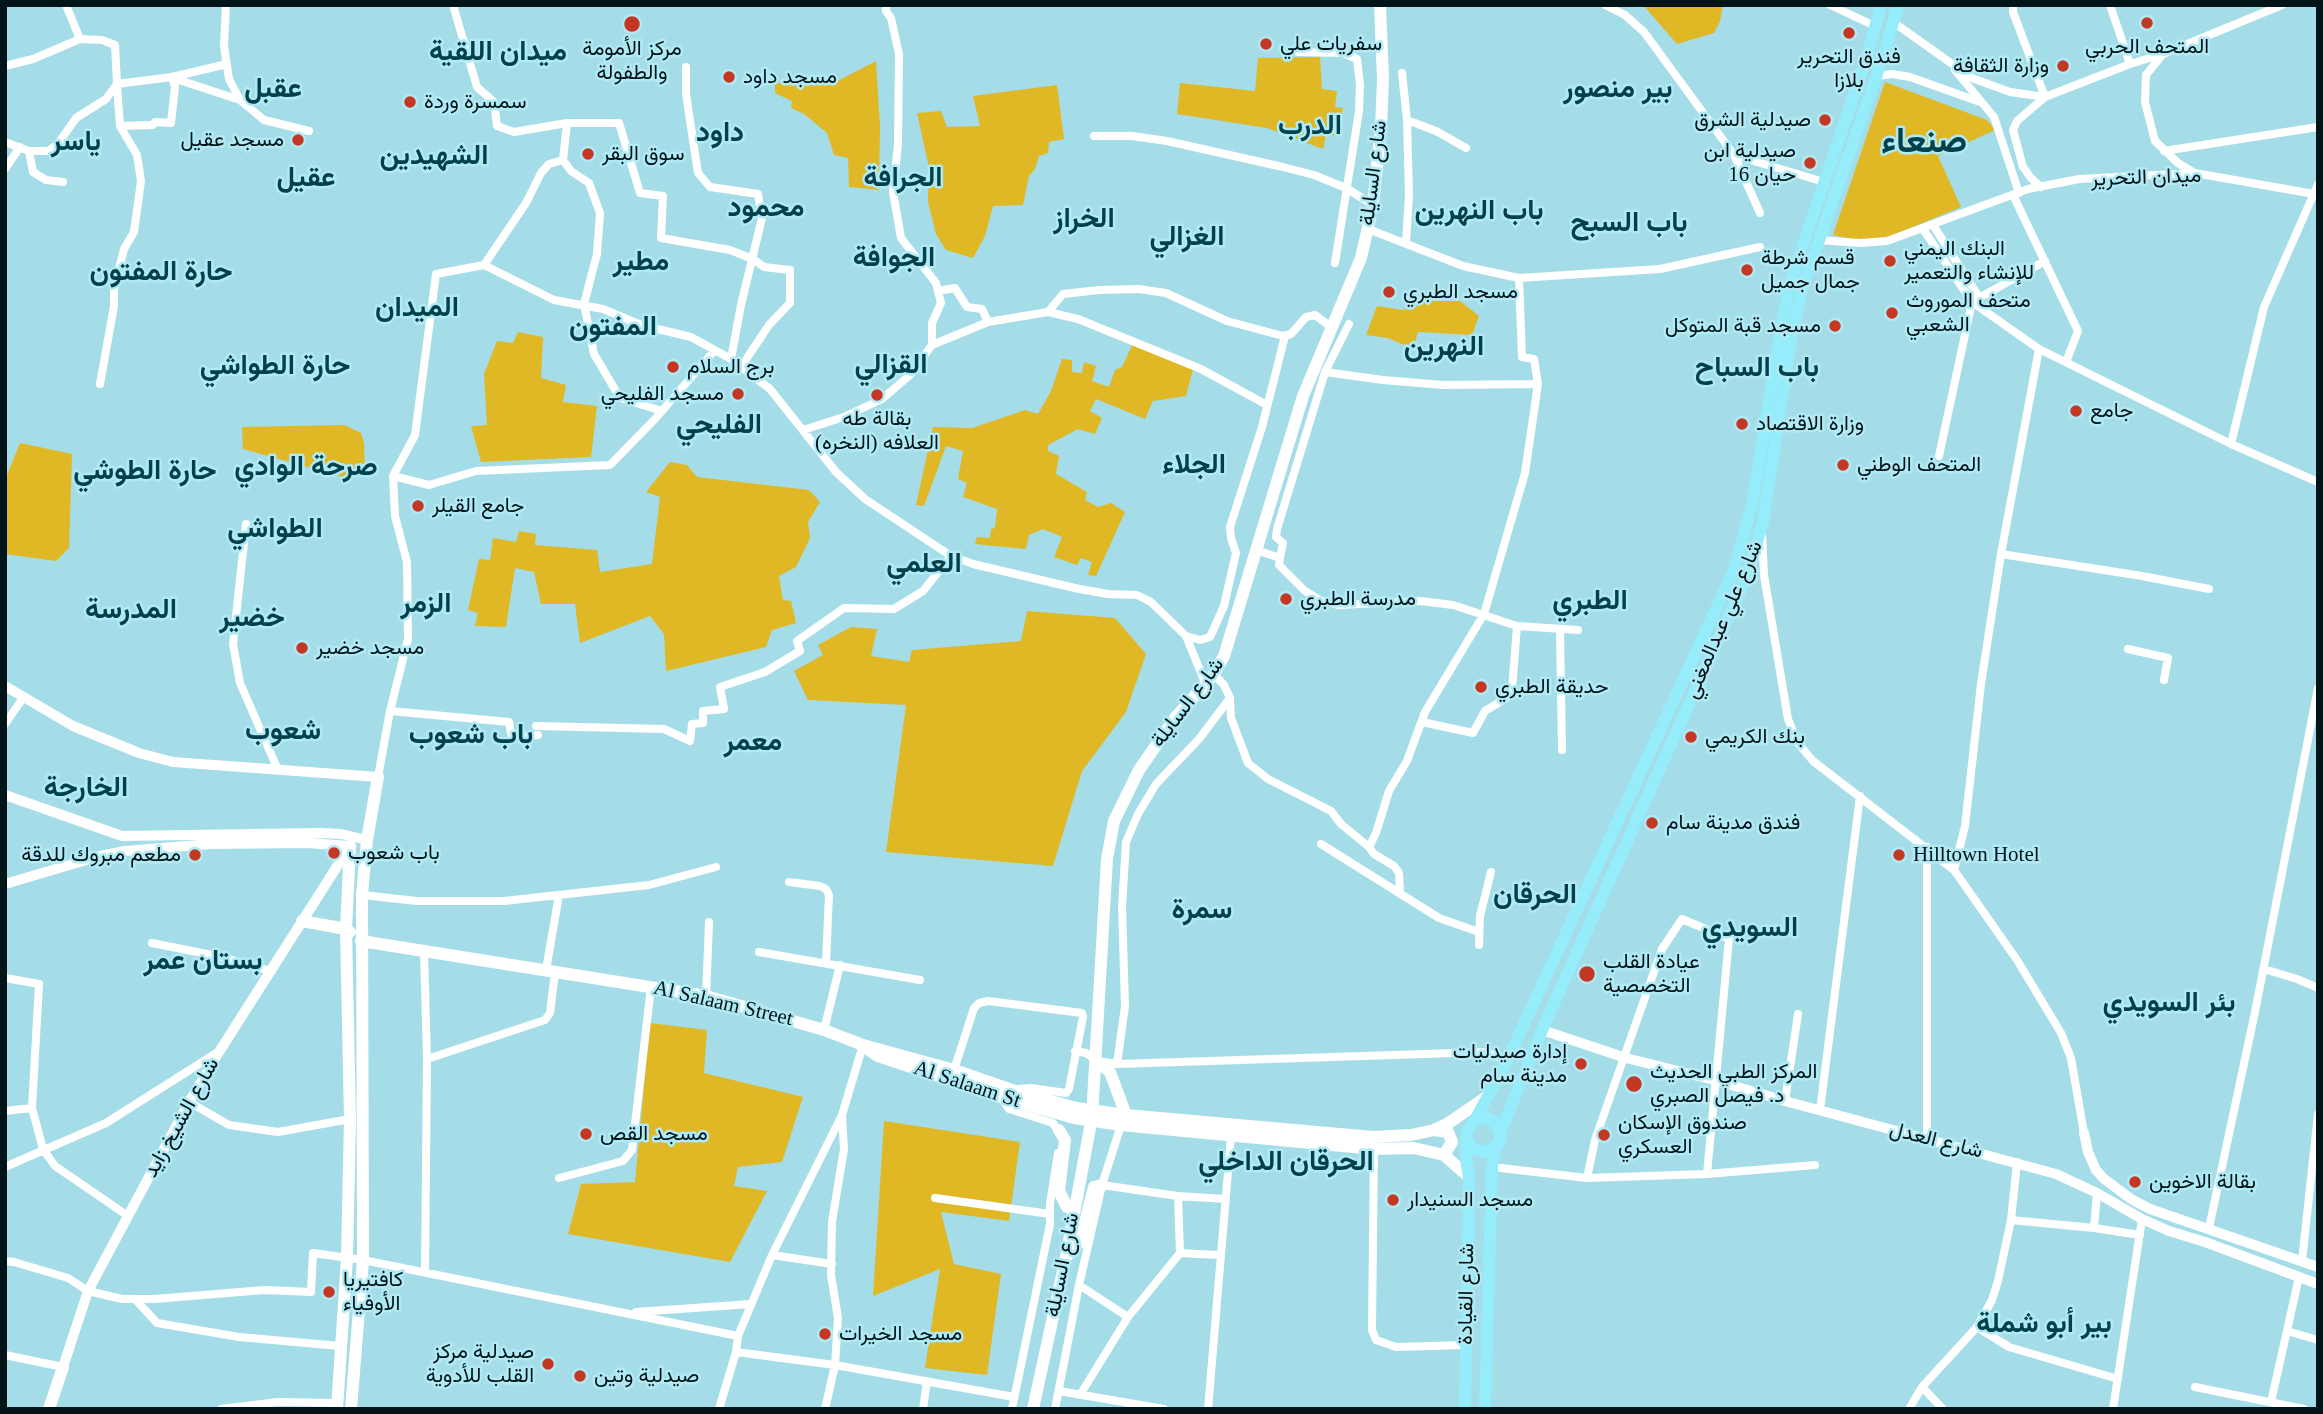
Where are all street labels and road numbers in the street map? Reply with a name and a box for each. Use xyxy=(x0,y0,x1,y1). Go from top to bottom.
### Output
street label: شارع السايلة xyxy=(1355,119,1393,227)
street label: ميدان التحرير xyxy=(2090,163,2202,193)
street label: شارع علي عبدالمغني xyxy=(1679,537,1769,703)
street label: شارع السايلة xyxy=(1146,653,1230,753)
street label: Al Salaam Street xyxy=(651,976,795,1032)
street label: شارع الشيخ زايد xyxy=(139,1054,225,1182)
street label: Al Salaam St xyxy=(910,1056,1024,1114)
street label: شارع العدل xyxy=(1887,1117,1985,1165)
street label: شارع السايلة xyxy=(1041,1211,1085,1319)
street label: شارع القيادة xyxy=(1454,1243,1480,1345)

